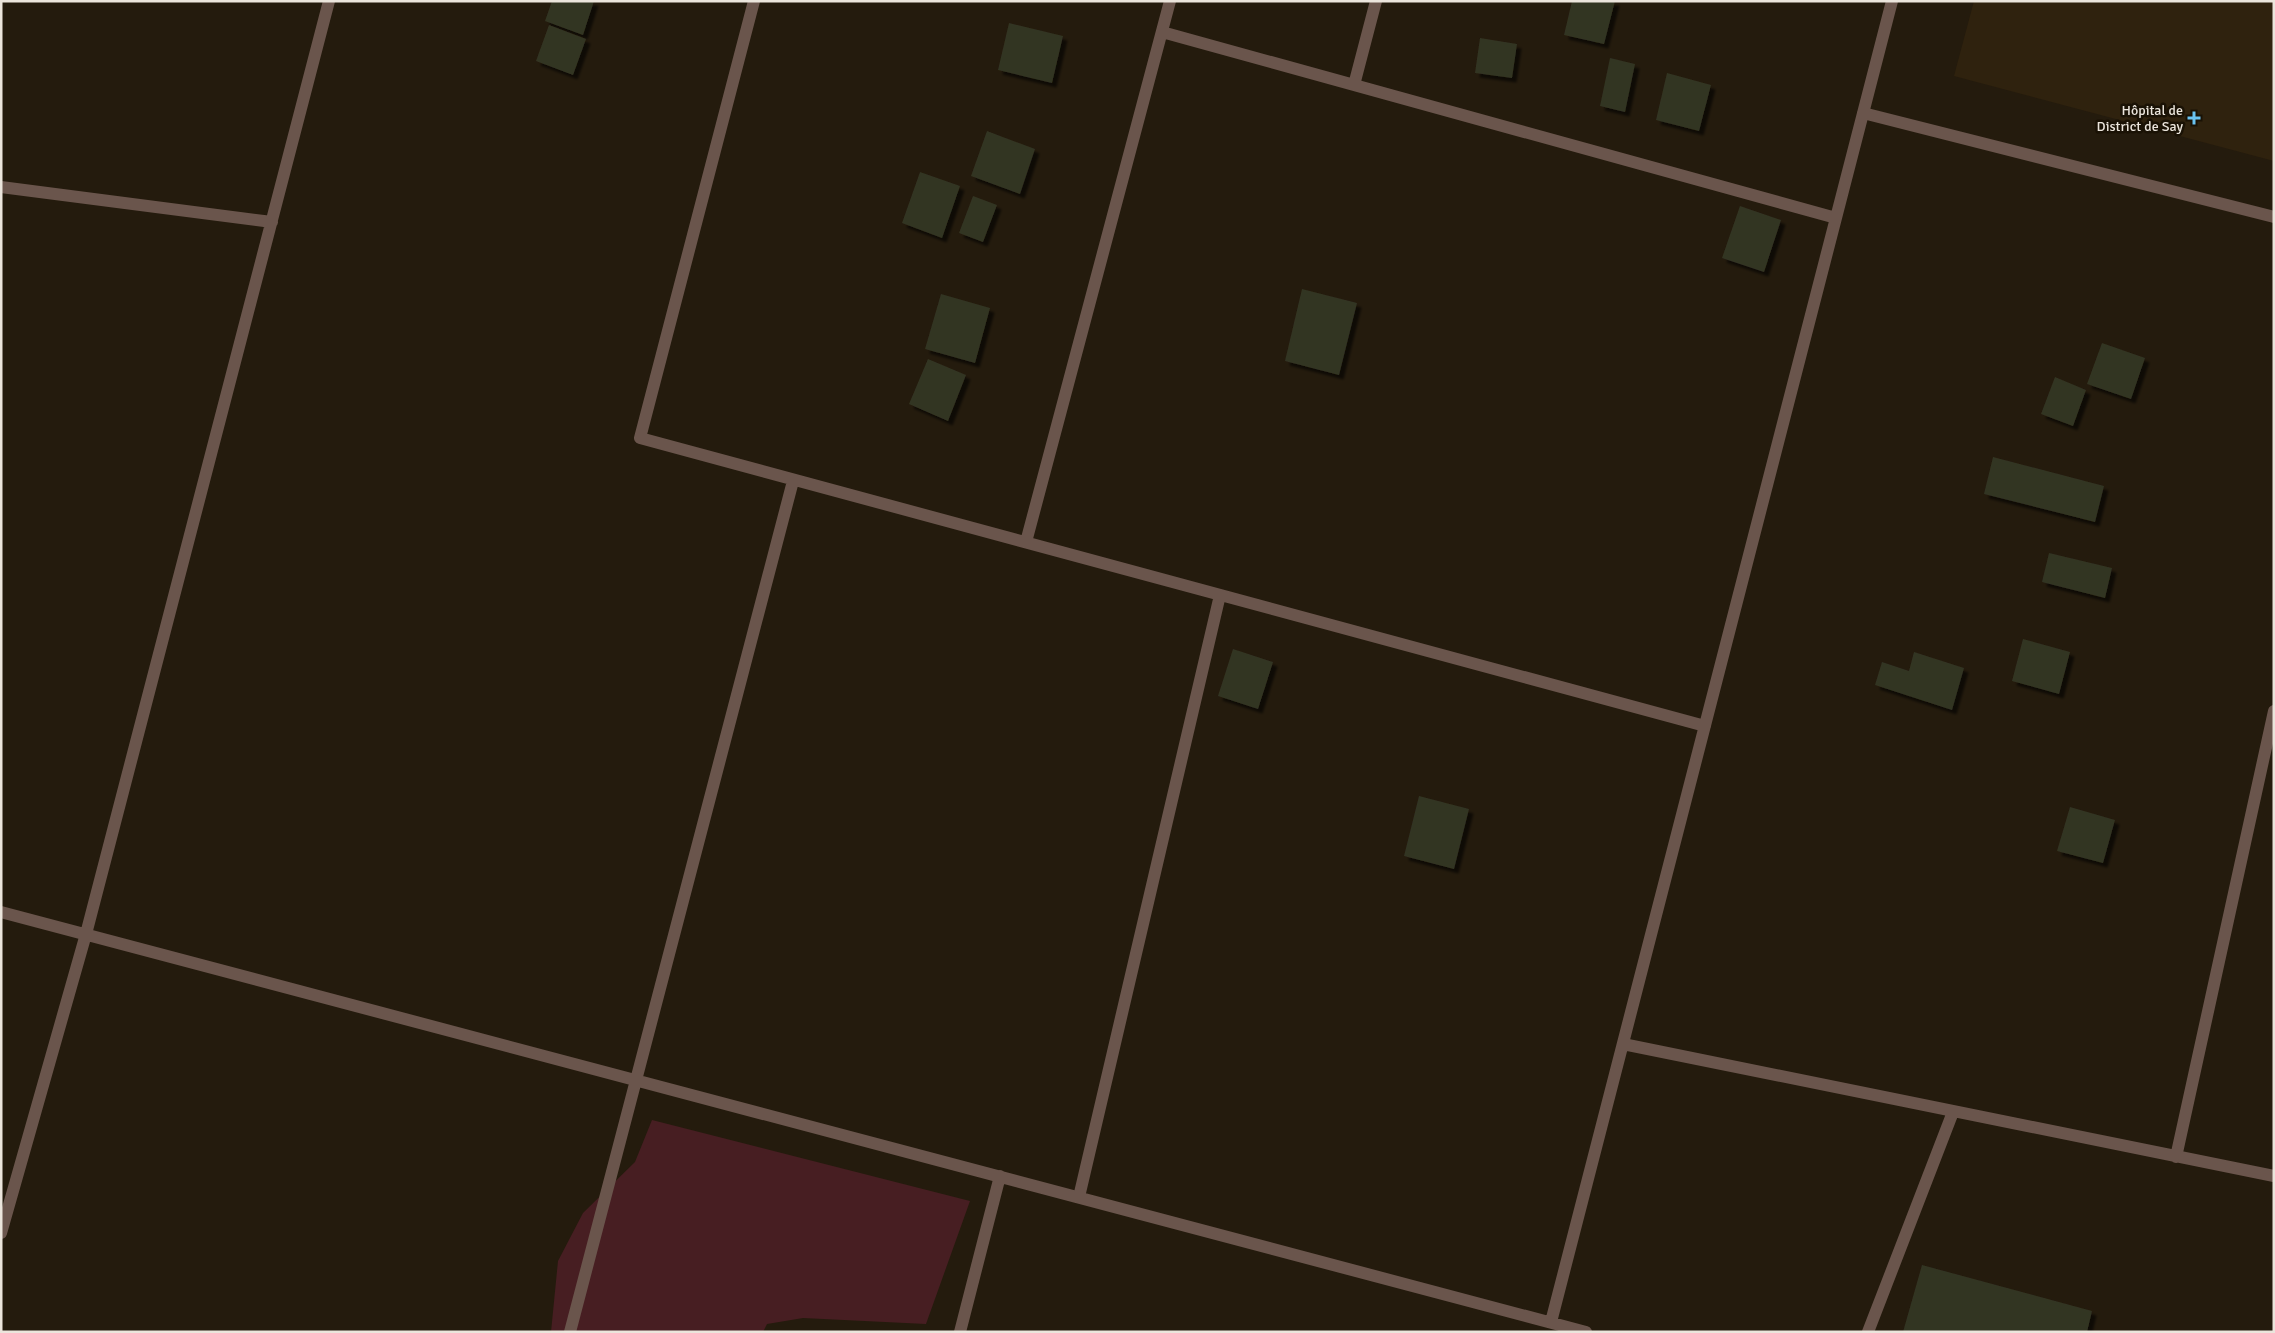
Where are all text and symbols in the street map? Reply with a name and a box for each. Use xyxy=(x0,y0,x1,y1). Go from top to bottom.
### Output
place label: Hôpital de District de Say xyxy=(2097,102,2183,135)
marker: Hôpital de District de Say xyxy=(2187,111,2201,125)

